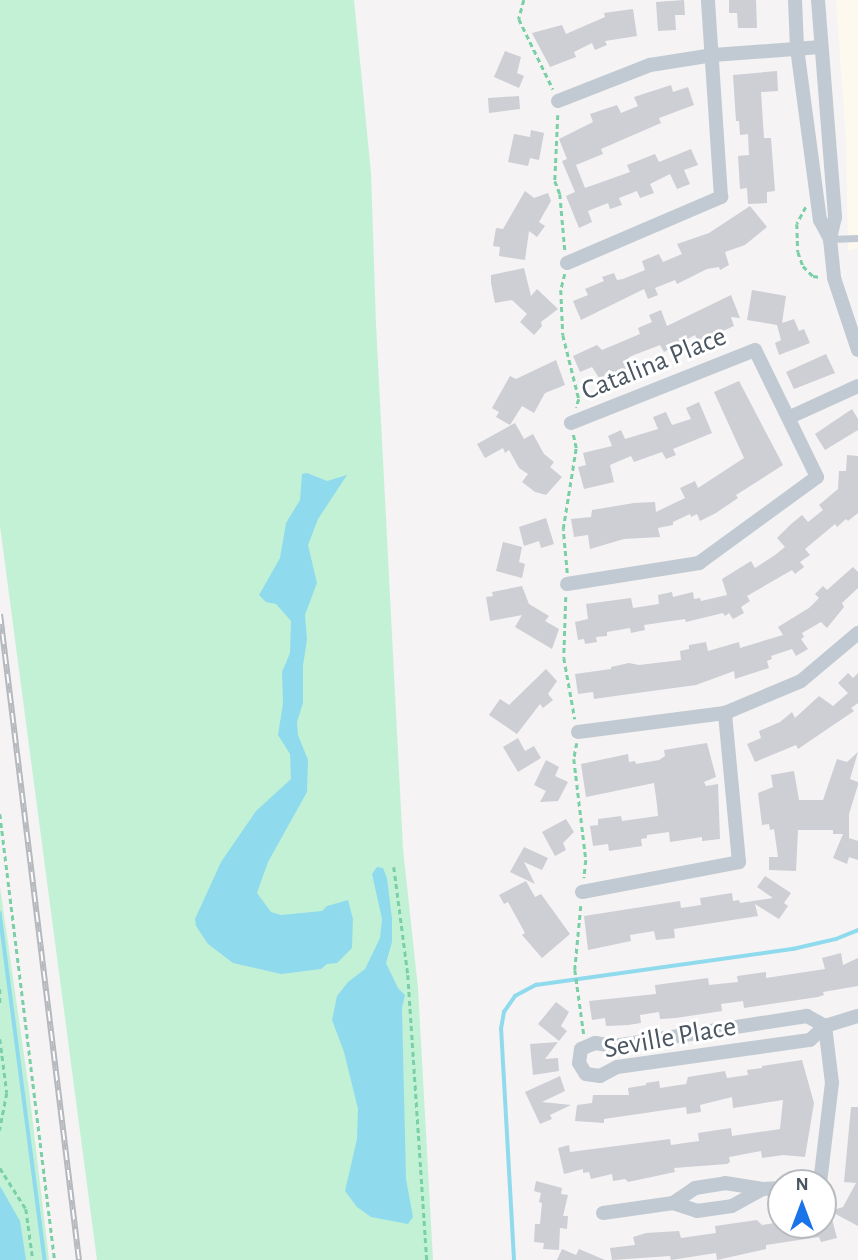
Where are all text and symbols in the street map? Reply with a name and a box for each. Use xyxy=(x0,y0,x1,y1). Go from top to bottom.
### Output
street label: Catalina Place xyxy=(577,320,731,408)
street label: Seville Place xyxy=(601,1010,739,1066)
north arrow xyxy=(767,1169,837,1239)
text: N xyxy=(795,1175,809,1194)

